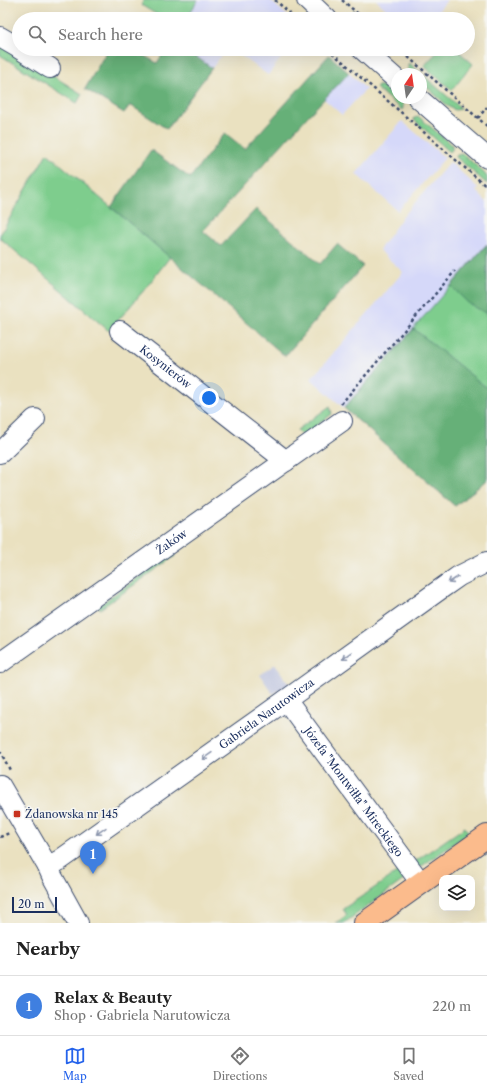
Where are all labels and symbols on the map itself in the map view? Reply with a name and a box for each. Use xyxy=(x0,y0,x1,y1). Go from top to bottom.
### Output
north arrow xyxy=(391,68,427,104)
street label: Kosynierów xyxy=(137,342,195,392)
your location xyxy=(199,388,219,408)
street label: Żaków xyxy=(153,525,190,557)
one-way arrow xyxy=(447,577,459,585)
one-way arrow xyxy=(342,652,353,660)
street label: Gabriela Narutowicza xyxy=(216,675,317,752)
street label: Józefa "Montwiłła" Mireckiego xyxy=(300,722,406,860)
one-way arrow xyxy=(202,752,213,760)
place label: Żdanowska nr 145 xyxy=(25,806,118,821)
marker: Żdanowska nr 145 xyxy=(12,809,22,819)
one-way arrow xyxy=(96,827,107,835)
pin: 1 xyxy=(80,841,106,874)
scale bar xyxy=(12,895,57,914)

